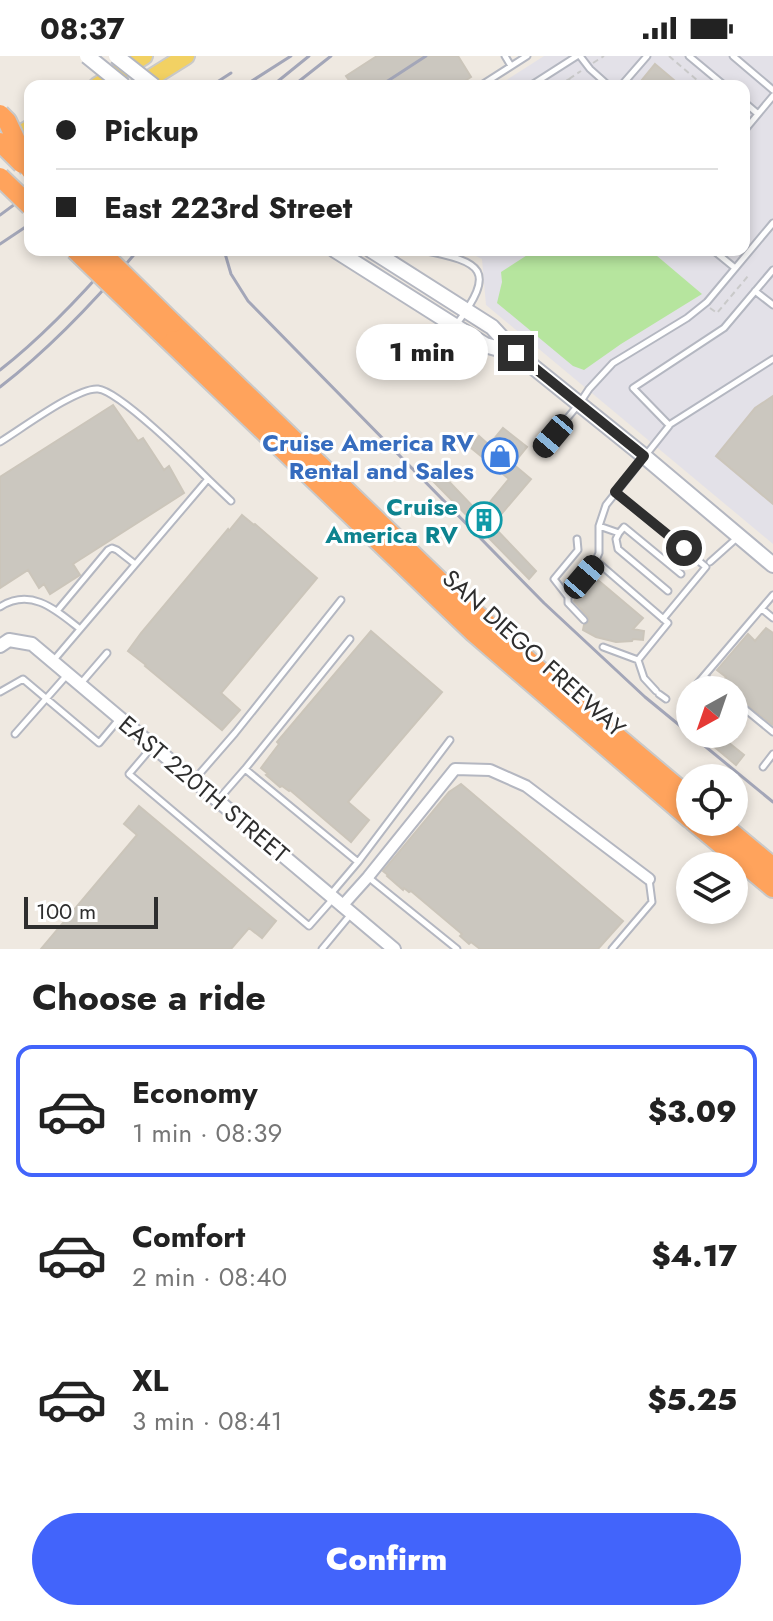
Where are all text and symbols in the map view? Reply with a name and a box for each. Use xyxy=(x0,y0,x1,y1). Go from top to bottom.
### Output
text: 08:37 xyxy=(40,7,125,50)
text: Pickup xyxy=(104,109,199,152)
text: East 223rd Street xyxy=(104,186,352,229)
callout: 1 min xyxy=(356,325,488,381)
text: 1 min xyxy=(389,333,455,371)
route end xyxy=(498,335,534,371)
car xyxy=(528,410,578,462)
place label: Cruise America RV Rental and Sales xyxy=(262,425,474,488)
shop icon: Cruise America RV Rental and Sales xyxy=(481,437,519,475)
place label: Cruise America RV xyxy=(324,489,458,552)
building icon: Cruise America RV xyxy=(465,501,503,539)
route start xyxy=(666,530,702,566)
car xyxy=(559,551,609,603)
street label: SAN DIEGO FREEWAY xyxy=(435,561,634,745)
north arrow xyxy=(676,676,748,748)
map controls xyxy=(676,676,748,924)
street label: EAST 220TH STREET xyxy=(111,707,297,871)
button: locate xyxy=(676,764,748,836)
button: layers xyxy=(676,852,748,924)
scale bar xyxy=(24,893,158,929)
text: 100 m xyxy=(36,895,96,927)
text: Choose a ride xyxy=(32,971,266,1023)
text: Economy xyxy=(132,1071,258,1114)
icon: car xyxy=(36,1075,108,1147)
text: $3.09 xyxy=(648,1090,737,1133)
text: 1 min · 08:39 xyxy=(132,1114,282,1152)
text: Comfort xyxy=(132,1215,245,1258)
icon: car xyxy=(36,1219,108,1291)
text: $4.17 xyxy=(652,1234,737,1277)
text: 2 min · 08:40 xyxy=(132,1258,287,1296)
text: XL xyxy=(132,1359,168,1402)
icon: car xyxy=(36,1363,108,1435)
text: $5.25 xyxy=(648,1378,737,1421)
text: 3 min · 08:41 xyxy=(132,1402,283,1440)
button: Confirm xyxy=(32,1513,741,1605)

